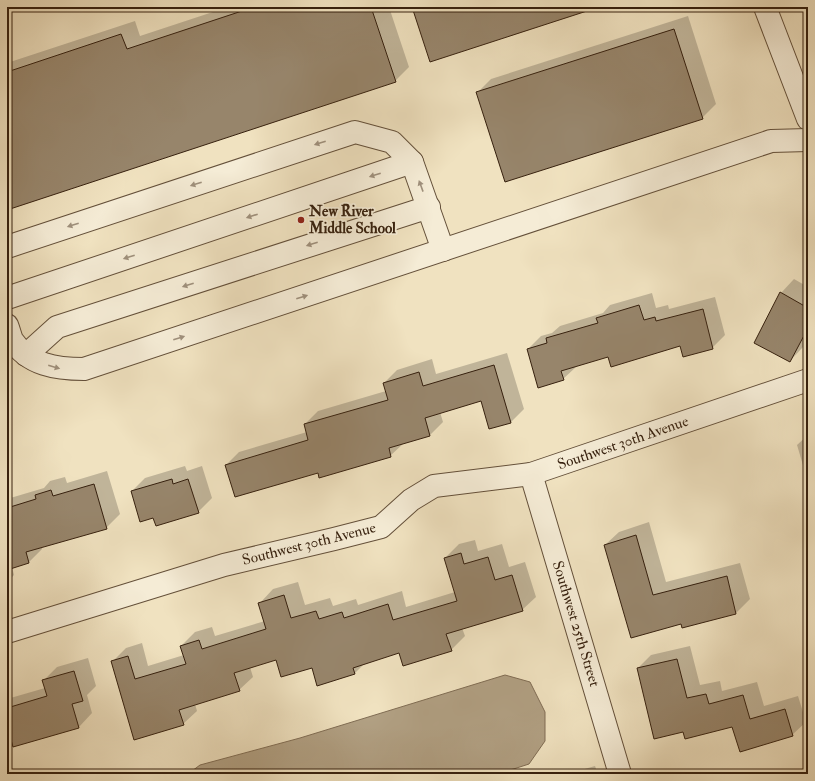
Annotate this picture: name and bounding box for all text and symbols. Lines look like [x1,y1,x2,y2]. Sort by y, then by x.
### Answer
one-way arrow [313,141,325,147]
one-way arrow [369,172,381,178]
one-way arrow [418,180,424,192]
one-way arrow [190,181,202,187]
place label: New River Middle School [308,202,396,238]
one-way arrow [246,213,258,219]
marker: New River Middle School [296,215,306,225]
one-way arrow [66,222,78,228]
one-way arrow [305,242,317,248]
one-way arrow [122,255,134,261]
one-way arrow [182,282,194,288]
one-way arrow [296,294,308,300]
one-way arrow [173,335,185,341]
one-way arrow [48,364,60,370]
street label: Southwest 30th Avenue [555,412,691,474]
street label: Southwest 30th Avenue [240,518,378,570]
street label: Southwest 25th Street [548,559,604,689]

